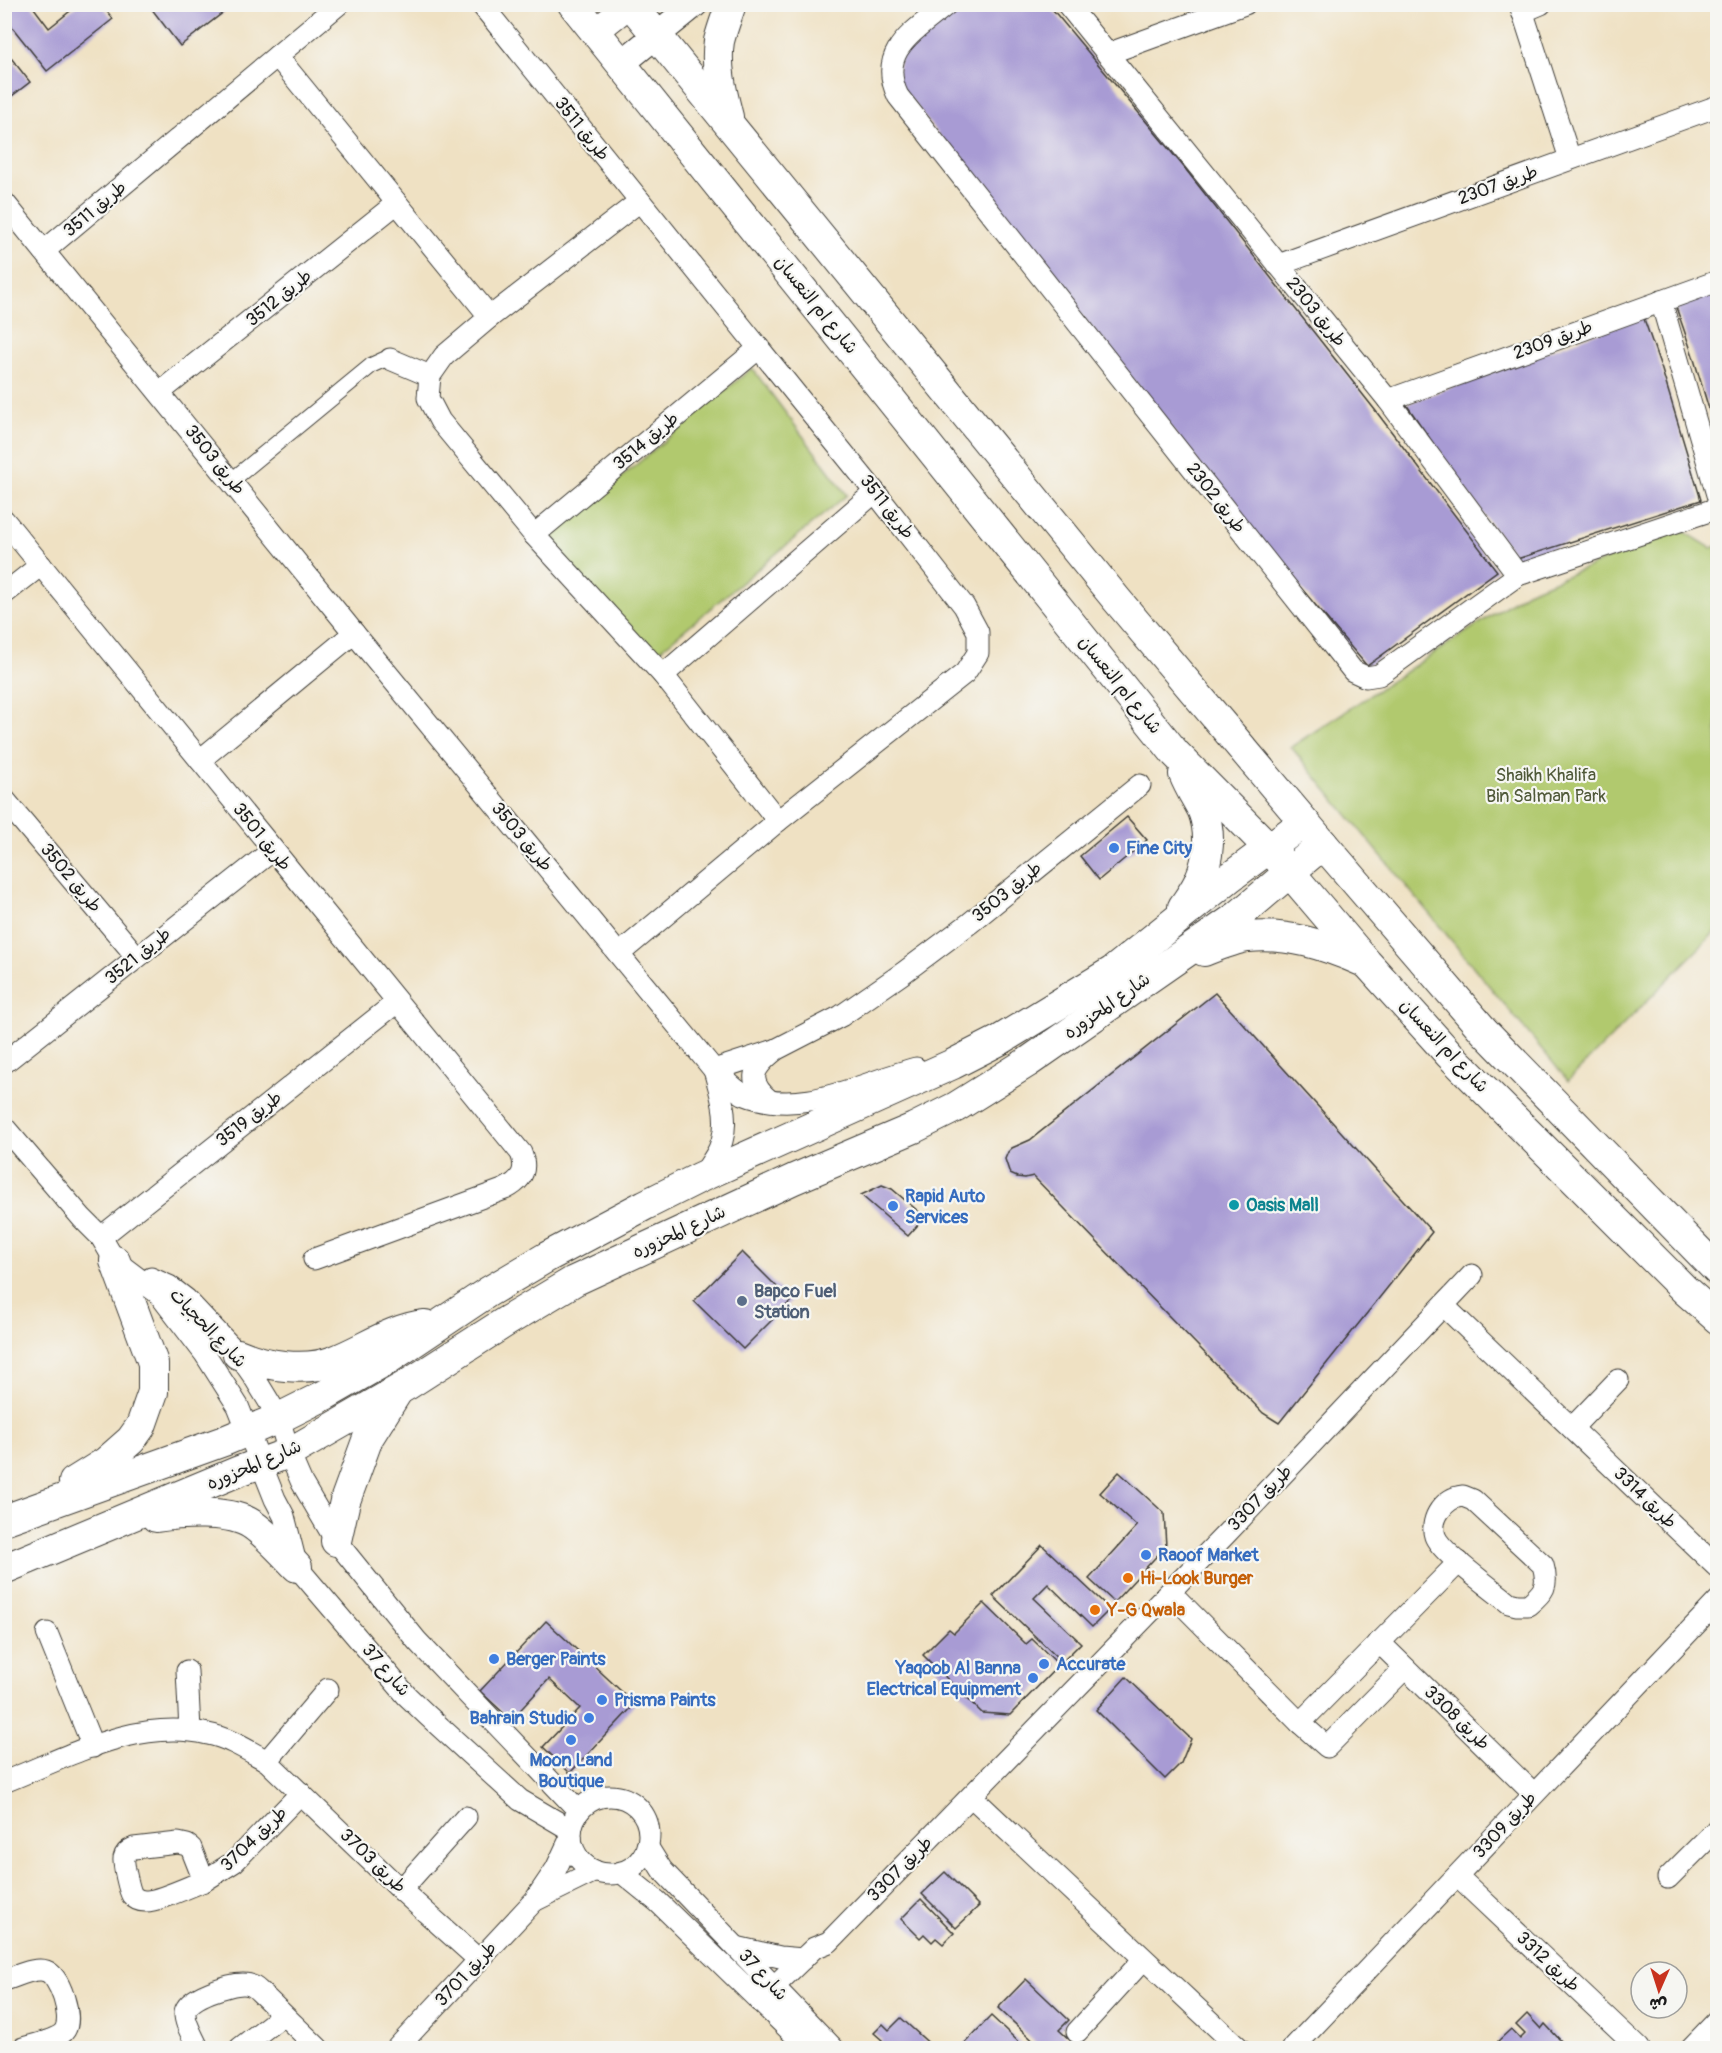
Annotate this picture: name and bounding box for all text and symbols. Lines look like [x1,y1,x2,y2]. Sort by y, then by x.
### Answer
street label: طريق 3511 [549,92,615,166]
street label: طريق 2307 [1455,160,1541,210]
street label: طريق 3511 [59,176,131,242]
street label: شارع ام النعسان [768,251,863,360]
street label: طريق 3512 [241,264,317,332]
street label: طريق 2303 [1281,272,1351,352]
street label: طريق 2309 [1510,315,1596,365]
street label: طريق 3514 [608,407,684,475]
street label: طريق 3503 [180,420,250,500]
street label: طريق 2302 [1181,458,1251,538]
street label: طريق 3511 [855,470,919,544]
street label: شارع ام النعسان [1072,631,1167,740]
park label: Shaikh Khalifa Bin Salman Park [1486,764,1606,808]
street label: طريق 3503 [486,797,558,877]
street label: طريق 3501 [228,798,296,876]
place label: Fine City [1126,837,1192,860]
street label: طريق 3502 [35,838,107,918]
marker: Fine City [1107,841,1121,855]
street label: طريق 3503 [967,857,1047,927]
street label: طريق 3521 [100,922,176,990]
street label: شارع المحزوره [1059,968,1155,1044]
street label: شارع ام النعسان [1393,994,1493,1099]
street label: طريق 3519 [211,1086,287,1152]
place label: Rapid Auto Services [905,1185,985,1229]
place label: Oasis Mall [1246,1194,1319,1217]
marker: Oasis Mall [1227,1198,1241,1212]
marker: Rapid Auto Services [886,1199,900,1213]
street label: شارع المحزوره [628,1200,730,1264]
place label: Bapco Fuel Station [754,1280,837,1324]
street label: شارع الحجيات [164,1283,252,1373]
marker: Bapco Fuel Station [735,1294,749,1308]
street label: شارع المحزوره [203,1435,305,1495]
street label: طريق 3307 [1223,1460,1297,1536]
street label: طريق 3314 [1608,1462,1682,1534]
place label: Raoof Market [1158,1544,1259,1567]
marker: Raoof Market [1139,1548,1153,1562]
place label: Hi-Look Burger [1140,1567,1254,1590]
marker: Hi-Look Burger [1121,1571,1135,1585]
place label: Y-G Qwala [1106,1599,1186,1622]
marker: Y-G Qwala [1088,1603,1102,1617]
street label: شارع 37 [357,1639,415,1701]
place label: Berger Paints [506,1648,607,1671]
marker: Berger Paints [487,1652,501,1666]
place label: Accurate [1056,1653,1127,1676]
place label: Yaqoob Al Banna Electrical Equipment [866,1657,1022,1701]
marker: Accurate [1037,1657,1051,1671]
marker: Yaqoob Al Banna Electrical Equipment [1026,1671,1040,1685]
street label: طريق 3308 [1419,1681,1495,1755]
place label: Prisma Paints [614,1689,716,1712]
marker: Prisma Paints [595,1693,609,1707]
place label: Bahrain Studio [470,1707,577,1730]
marker: Bahrain Studio [582,1711,596,1725]
marker: Moon Land Boutique [564,1733,578,1747]
place label: Moon Land Boutique [529,1749,613,1793]
street label: طريق 3309 [1468,1787,1542,1863]
street label: طريق 3704 [216,1802,292,1876]
street label: طريق 3703 [335,1824,411,1898]
street label: طريق 3307 [862,1831,938,1907]
street label: طريق 3312 [1511,1927,1585,1997]
street label: طريق 3701 [430,1937,502,2011]
street label: شارع 37 [733,1944,793,2006]
north arrow [1629,1960,1689,2020]
text: ش [1649,1994,1668,2014]

